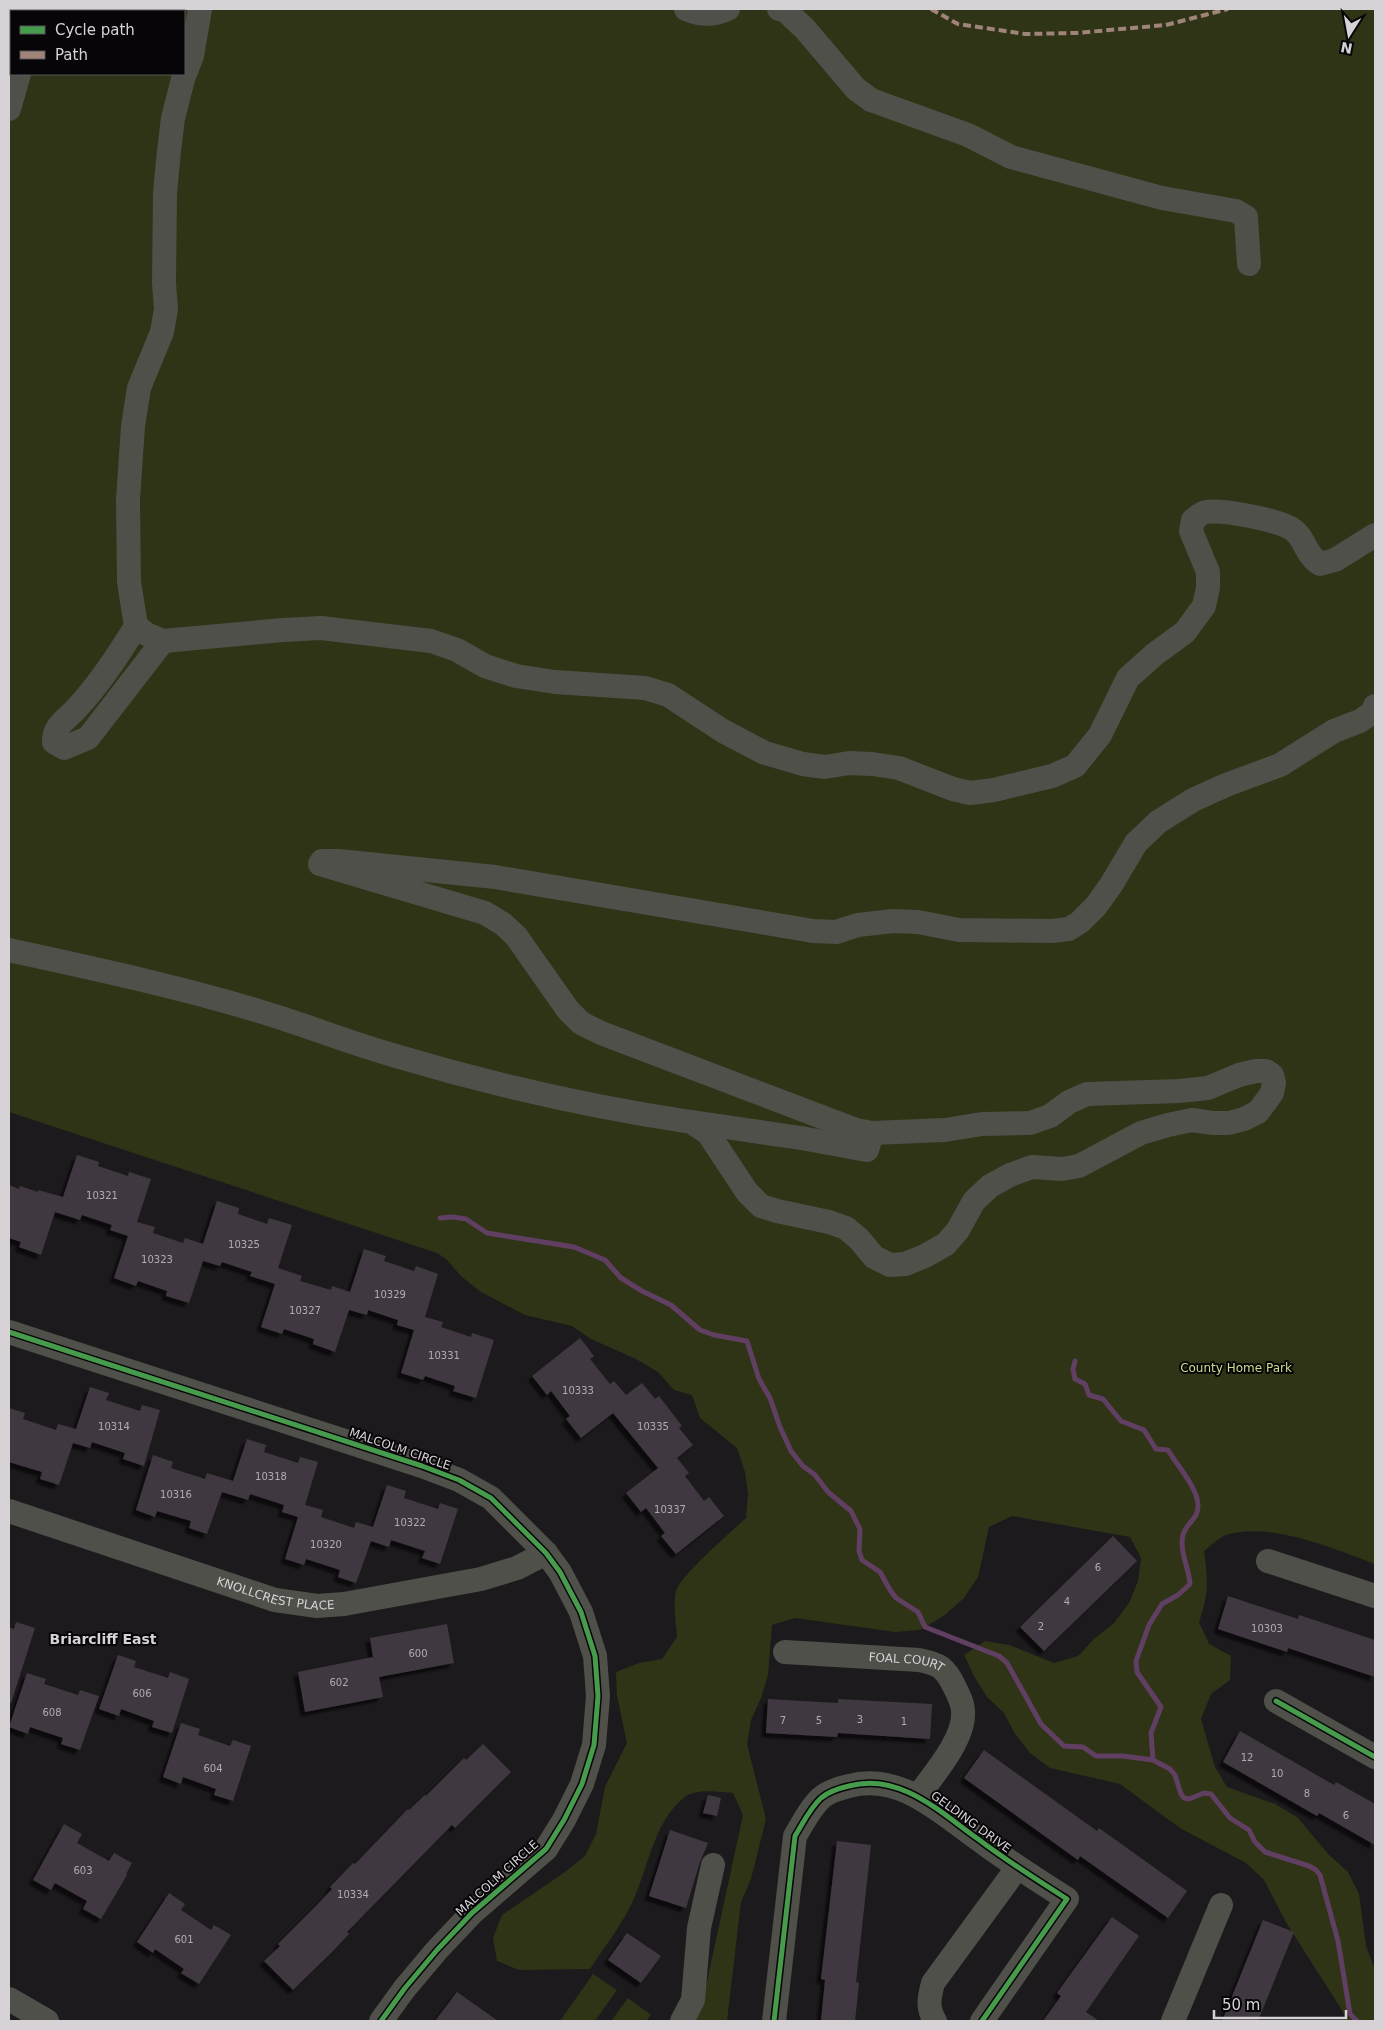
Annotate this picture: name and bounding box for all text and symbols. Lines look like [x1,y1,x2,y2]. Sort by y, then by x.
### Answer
legend [10,10,185,75]
north arrow [1324,10,1374,60]
text: Cycle path [55,21,135,39]
text: N [1339,39,1354,57]
text: Path [55,46,88,64]
house number: 10321 [86,1190,118,1201]
house number: 10325 [228,1239,260,1250]
house number: 10323 [141,1254,173,1265]
house number: 10329 [374,1289,406,1300]
house number: 10327 [289,1305,321,1316]
house number: 10331 [428,1350,460,1361]
park label: County Home Park [1180,1361,1292,1375]
house number: 10333 [562,1385,594,1396]
house number: 10314 [98,1421,130,1432]
house number: 10335 [637,1421,669,1432]
street label: MALCOLM CIRCLE [347,1425,453,1473]
house number: 10318 [255,1471,287,1482]
house number: 10316 [160,1489,192,1500]
house number: 10337 [654,1504,686,1515]
house number: 10322 [394,1517,426,1528]
house number: 10320 [310,1539,342,1550]
house number: 6 [1095,1562,1101,1573]
street label: KNOLLCREST PLACE [215,1574,335,1613]
house number: 4 [1064,1596,1070,1607]
house number: 2 [1038,1621,1044,1632]
house number: 10303 [1251,1623,1283,1634]
district label: Briarcliff East [50,1631,157,1647]
house number: 600 [408,1648,428,1659]
street label: FOAL COURT [868,1650,947,1675]
house number: 602 [329,1677,349,1688]
house number: 606 [132,1688,152,1699]
house number: 608 [42,1707,62,1718]
house number: 3 [857,1714,863,1725]
house number: 7 [780,1715,786,1726]
house number: 5 [816,1715,822,1726]
house number: 1 [901,1716,907,1727]
house number: 12 [1241,1752,1253,1763]
house number: 604 [203,1763,223,1774]
house number: 10 [1271,1768,1283,1779]
street label: GELDING DRIVE [928,1788,1014,1856]
house number: 8 [1304,1788,1310,1799]
house number: 6 [1343,1810,1349,1821]
street label: MALCOLM CIRCLE [453,1837,541,1919]
house number: 603 [73,1865,93,1876]
house number: 10334 [337,1889,369,1900]
house number: 601 [174,1934,194,1945]
scale bar [1214,1988,1346,2020]
text: 50 m [1222,1996,1260,2014]

